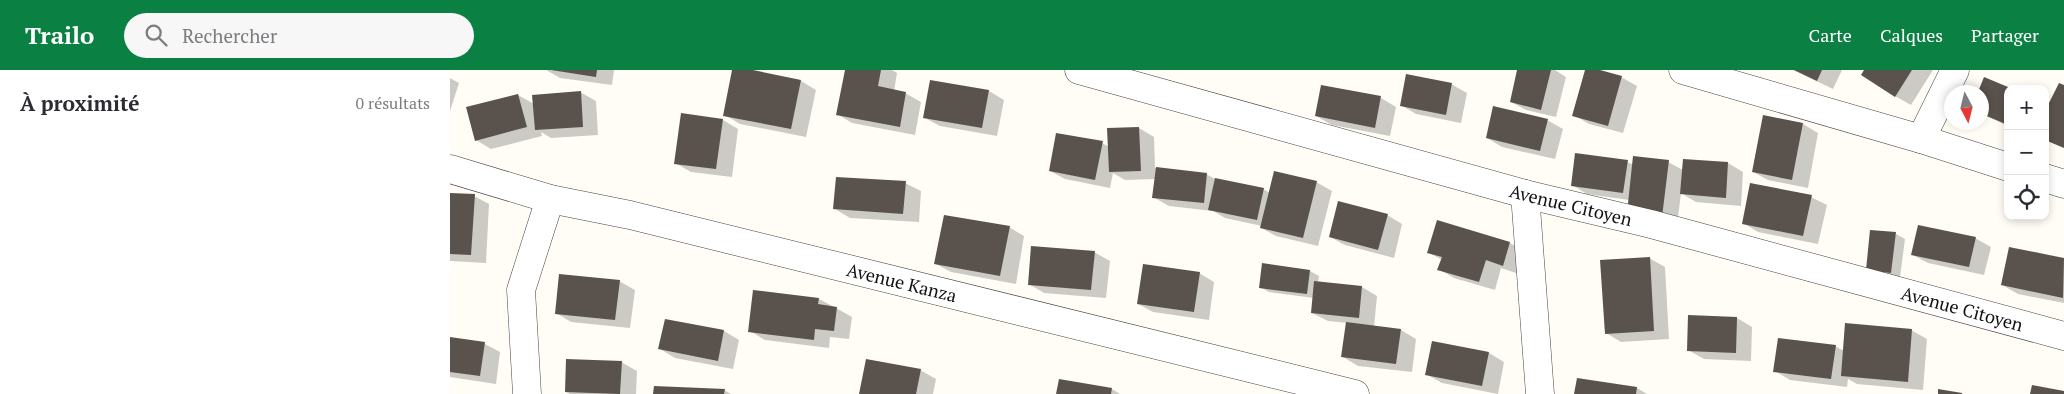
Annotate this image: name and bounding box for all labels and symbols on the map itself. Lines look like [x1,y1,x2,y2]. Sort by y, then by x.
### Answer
north arrow [1944,85,1989,130]
street label: Avenue Citoyen [1507,178,1635,231]
street label: Avenue Kanza [844,257,959,307]
street label: Avenue Citoyen [1899,280,2026,336]

